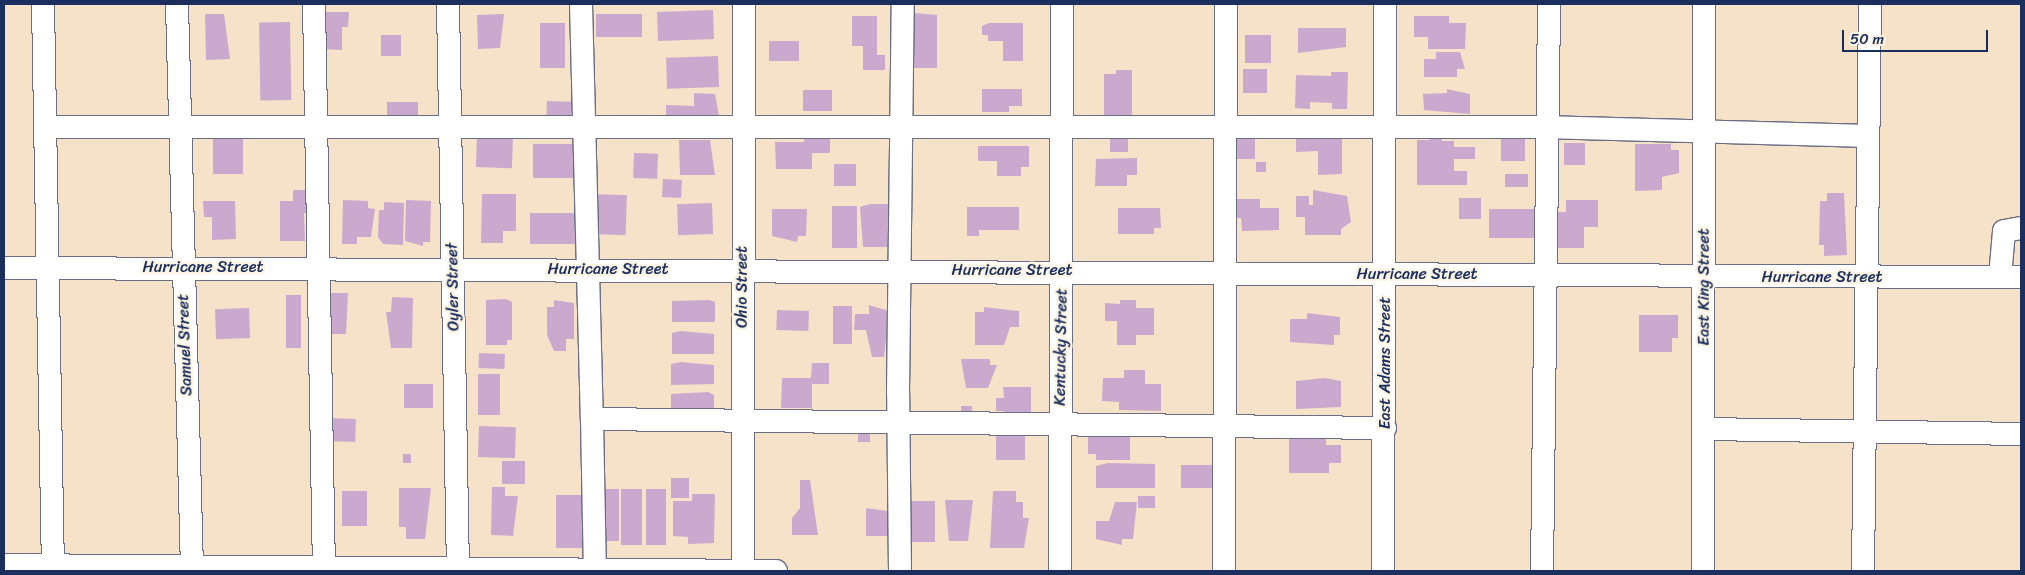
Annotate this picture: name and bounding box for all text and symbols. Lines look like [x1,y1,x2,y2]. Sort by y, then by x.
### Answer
scale bar [1845,20,1991,52]
text: 50 m [1850,26,1884,52]
street label: East King Street [1694,229,1714,345]
street label: Oyler Street [443,243,463,331]
street label: Ohio Street [732,246,752,328]
street label: Hurricane Street [143,257,263,277]
street label: Hurricane Street [548,259,668,279]
street label: Hurricane Street [952,260,1072,280]
street label: Hurricane Street [1357,264,1477,284]
street label: Hurricane Street [1762,267,1882,287]
street label: Kentucky Street [1050,288,1072,406]
street label: Samuel Street [174,294,196,396]
street label: East Adams Street [1375,297,1395,429]

